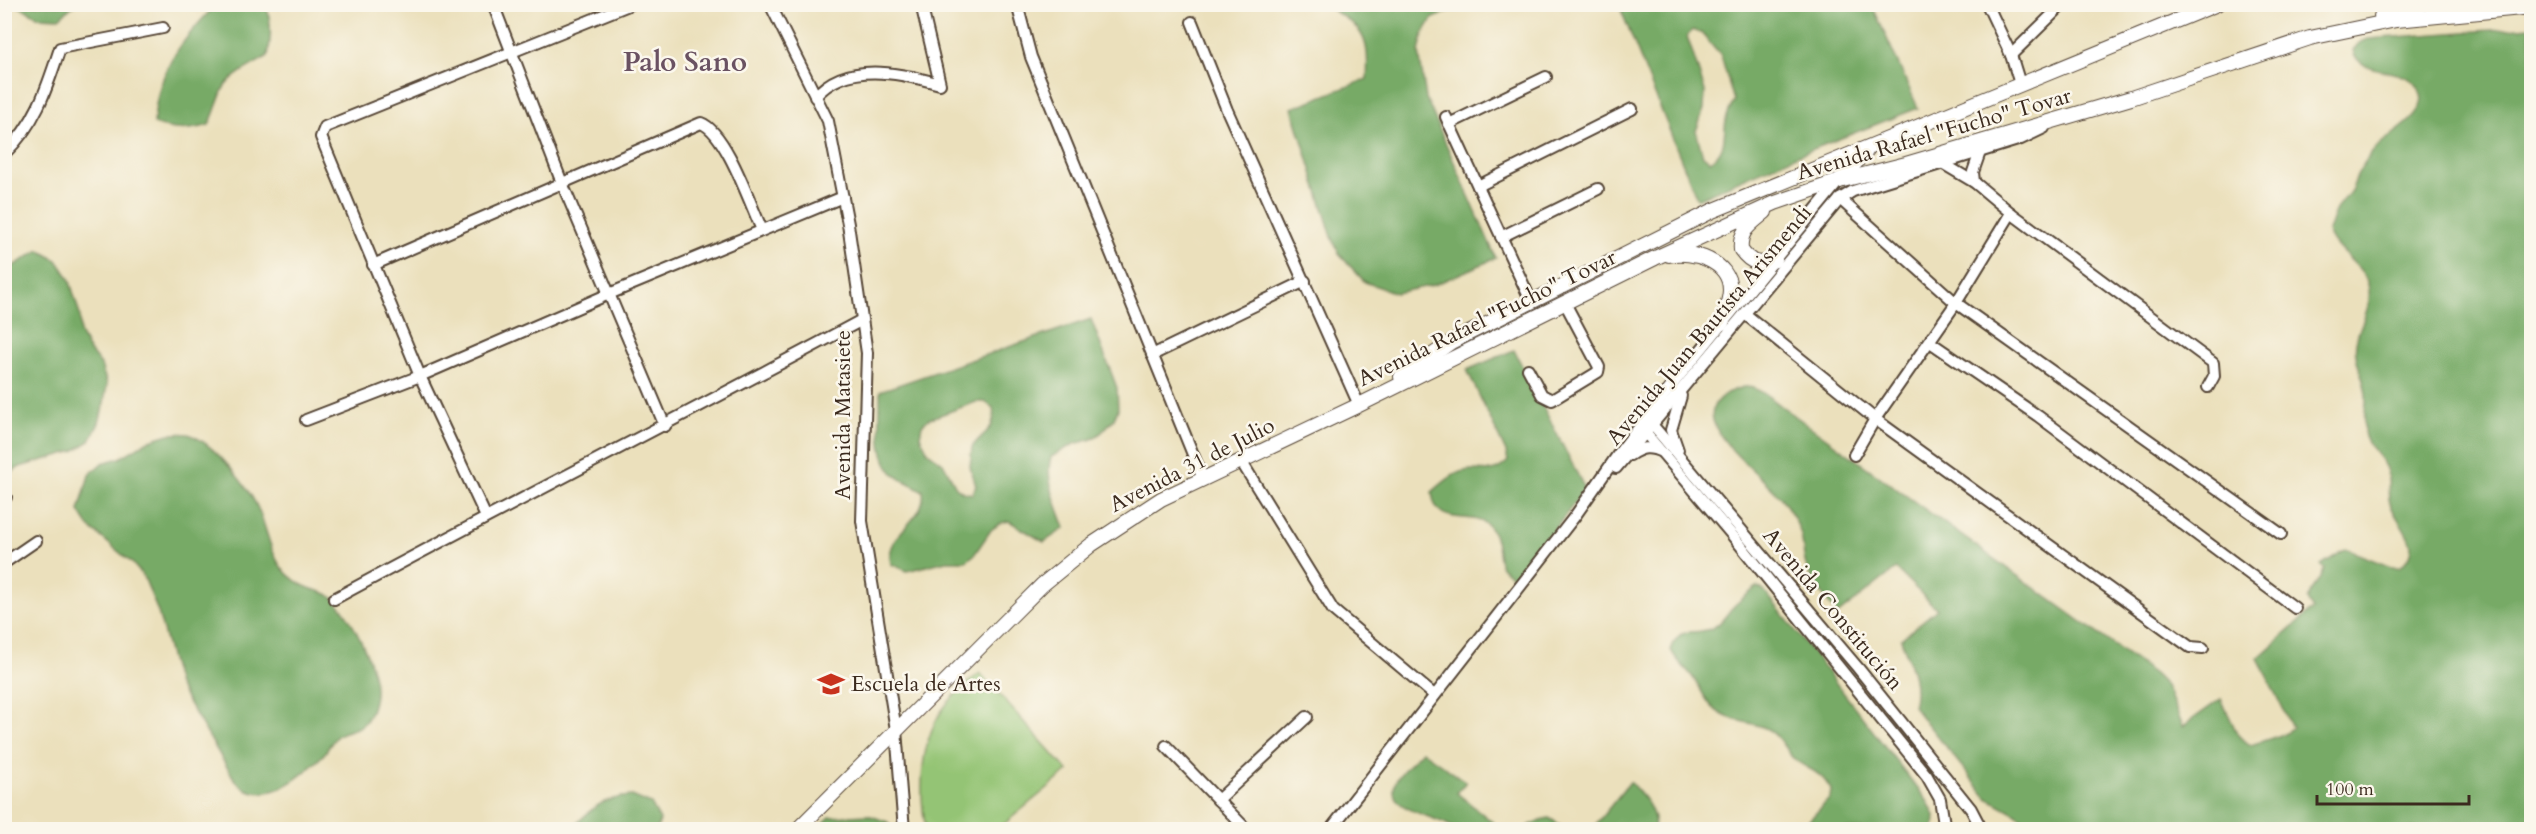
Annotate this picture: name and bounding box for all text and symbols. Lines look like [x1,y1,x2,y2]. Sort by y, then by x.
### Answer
district label: Palo Sano [623,43,747,81]
street label: Avenida Rafael "Fucho" Tovar [1793,80,2076,188]
street label: Avenida Juan Bautista Arismendi [1599,198,1819,452]
street label: Avenida Rafael "Fucho" Tovar [1353,242,1622,394]
street label: Avenida Matasiete [828,330,858,500]
street label: Avenida 31 de Julio [1104,410,1280,520]
street label: Avenida Constitución [1756,521,1910,697]
school or university icon: Escuela de Artes [816,669,846,699]
place label: Escuela de Artes [851,669,1001,699]
scale bar [2317,768,2468,806]
text: 100 m [2326,777,2374,802]

